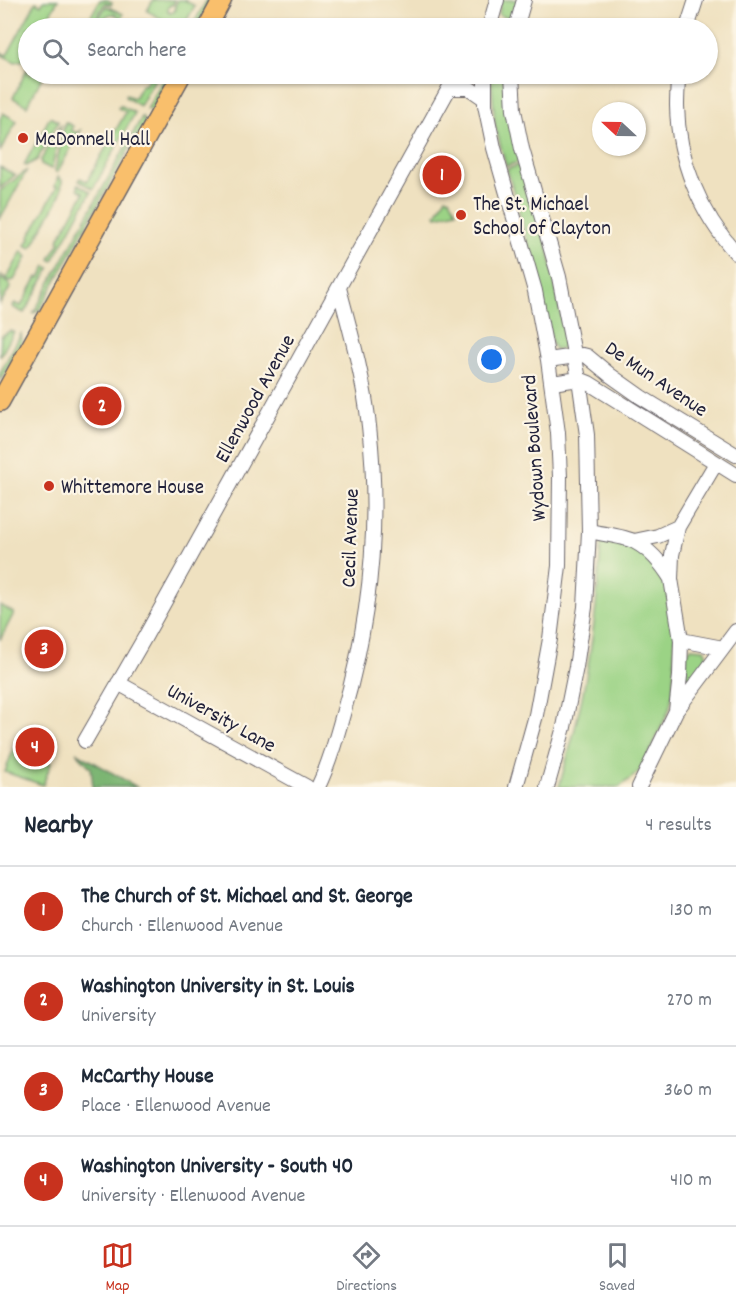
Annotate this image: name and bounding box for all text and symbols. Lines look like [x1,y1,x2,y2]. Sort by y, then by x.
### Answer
search box [18,18,718,84]
icon: search [39,35,72,68]
text: Search here [87,36,186,67]
north arrow [592,102,646,156]
place label: McDonnell Hall [35,126,150,156]
marker: McDonnell Hall [16,131,30,145]
pin: 1 [422,152,462,198]
place label: The St. Michael School of Clayton [473,191,611,245]
marker: The St. Michael School of Clayton [454,208,468,222]
street label: Ellenwood Avenue [209,330,304,469]
street label: De Mun Avenue [598,335,713,426]
your location [477,345,506,374]
street label: Wydown Boulevard [516,374,556,522]
pin: 2 [82,384,122,428]
place label: Whittemore House [61,474,204,504]
marker: Whittemore House [42,479,56,493]
street label: Cecil Avenue [335,488,369,588]
pin: 3 [24,626,63,672]
street label: University Lane [161,677,281,762]
pin: 4 [15,724,54,770]
text: Nearby [24,808,92,845]
text: 4 results [645,812,712,840]
text: The Church of St. Michael and St. George [81,882,413,913]
text: 1 [41,897,46,925]
text: 130 m [670,897,712,925]
text: Church · Ellenwood Avenue [81,913,283,941]
text: Washington University in St. Louis [81,972,355,1003]
text: 2 [39,987,48,1015]
text: 270 m [666,987,712,1015]
text: University [81,1003,156,1031]
text: McCarthy House [81,1062,214,1093]
text: 3 [39,1077,48,1105]
text: 360 m [664,1077,712,1105]
text: Place · Ellenwood Avenue [81,1093,271,1121]
text: Washington University - South 40 [81,1152,353,1183]
text: 4 [39,1167,48,1195]
text: 410 m [670,1167,712,1195]
text: University · Ellenwood Avenue [81,1183,305,1211]
tab: Map [101,1239,134,1298]
tab: Directions [336,1239,397,1298]
tab: Saved [599,1239,635,1298]

